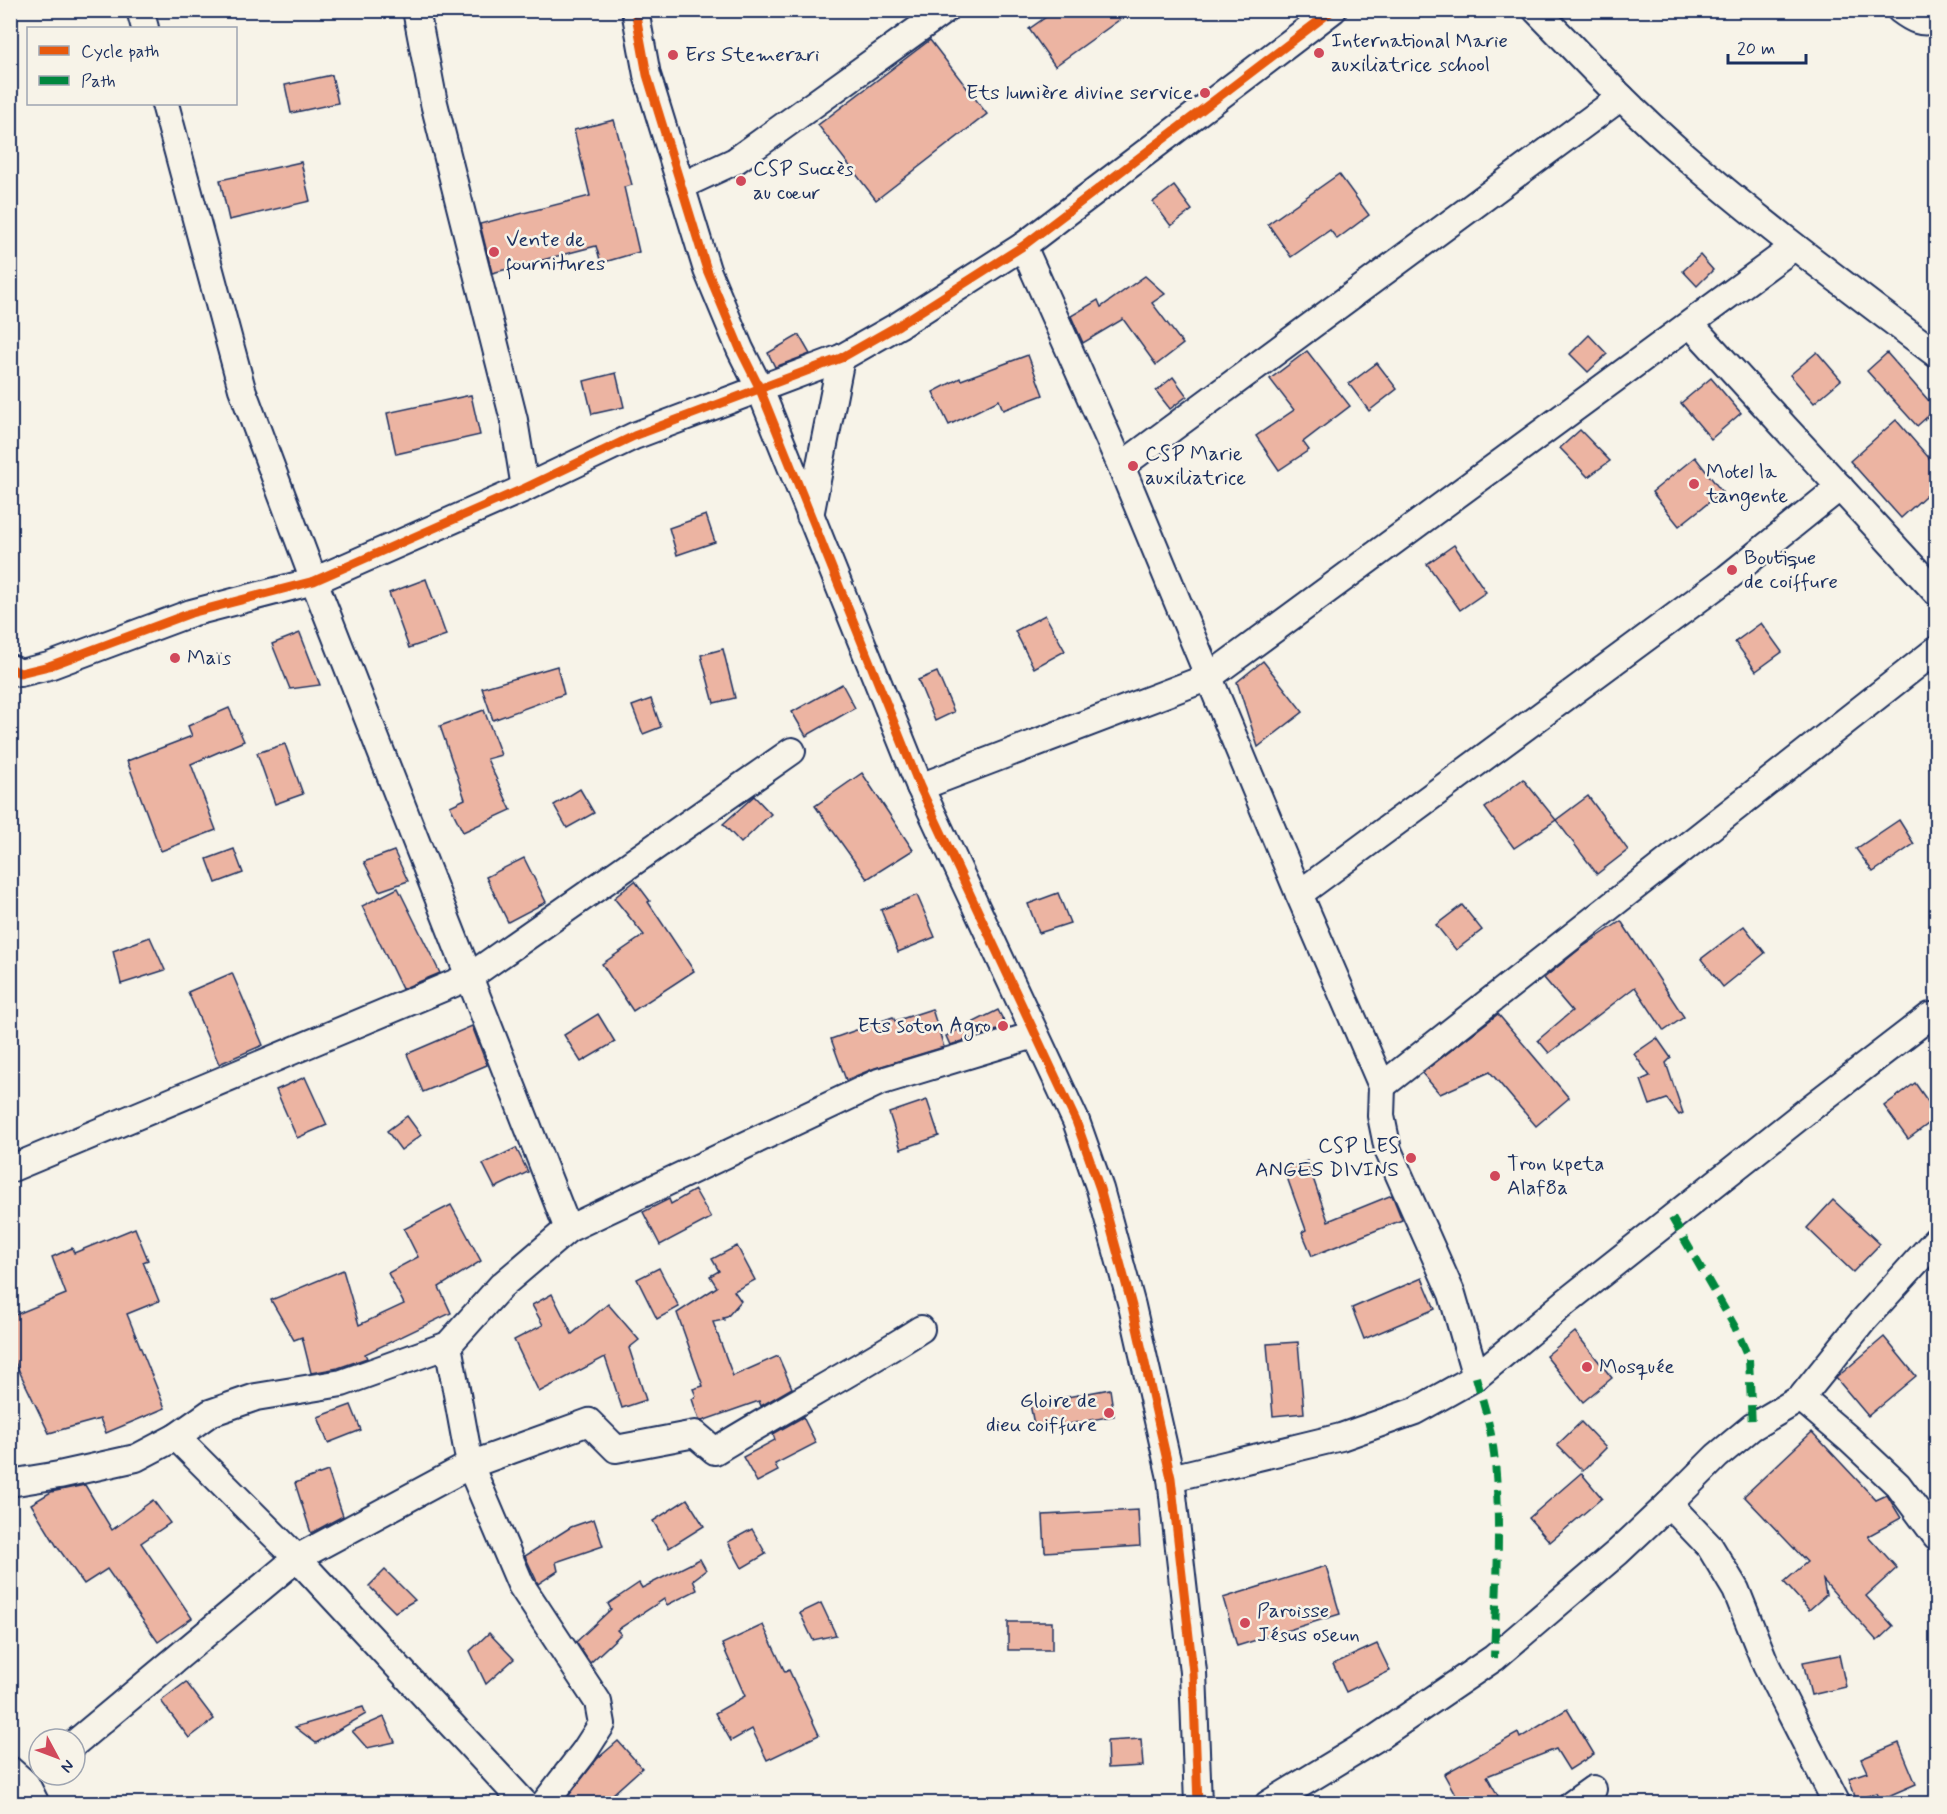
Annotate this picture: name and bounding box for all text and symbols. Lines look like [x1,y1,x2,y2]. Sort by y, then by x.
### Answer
legend [27,27,237,105]
place label: International Marie auxiliatrice school [1331,27,1508,79]
scale bar [1728,27,1806,65]
text: 20 m [1737,37,1775,61]
text: Cycle path [81,40,159,64]
place label: Ers Stemerari [685,41,820,69]
marker: International Marie auxiliatrice school [1312,46,1326,60]
marker: Ers Stemerari [666,48,680,62]
text: Path [81,70,116,94]
place label: Ets lumière divine service [966,79,1193,107]
marker: Ets lumière divine service [1198,86,1212,100]
place label: CSP Succès au cœur [753,155,854,207]
marker: CSP Succès au cœur [734,174,748,188]
place label: Vente de fournitures [506,226,605,280]
marker: Vente de fournitures [487,245,501,259]
place label: CSP Marie auxiliatrice [1145,440,1246,492]
place label: Motel la tangente [1705,458,1788,511]
marker: CSP Marie auxiliatrice [1126,459,1140,473]
marker: Motel la tangente [1687,477,1701,491]
place label: Boutique de coiffure [1744,544,1838,596]
marker: Boutique de coiffure [1725,563,1739,577]
place label: Maïs [187,644,231,672]
marker: Maïs [168,651,182,665]
place label: Ets soton Agro [857,1012,991,1041]
marker: Ets soton Agro [996,1019,1010,1033]
place label: CSP LES ANGES DIVINS [1255,1132,1399,1184]
place label: Tron kpeta Alaf8a [1507,1150,1604,1202]
marker: CSP LES ANGES DIVINS [1404,1151,1418,1165]
marker: Tron kpeta Alaf8a [1488,1169,1502,1183]
place label: Mosquée [1599,1353,1675,1381]
marker: Mosquée [1580,1360,1594,1374]
place label: Gloire de dieu coiffure [986,1387,1097,1439]
marker: Gloire de dieu coiffure [1102,1406,1116,1420]
place label: Paroisse Jésus oseun [1257,1597,1360,1649]
marker: Paroisse Jésus oseun [1238,1616,1252,1630]
north arrow [27,1727,87,1787]
text: N [56,1755,79,1777]

